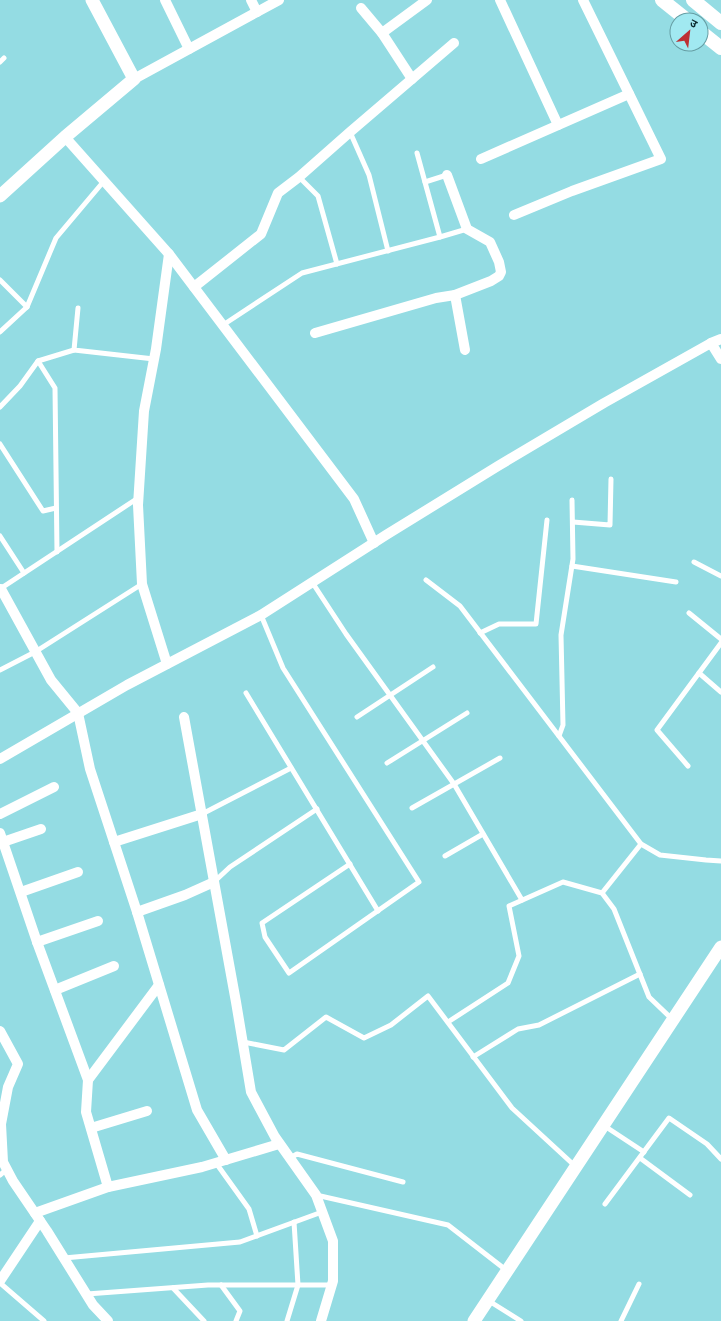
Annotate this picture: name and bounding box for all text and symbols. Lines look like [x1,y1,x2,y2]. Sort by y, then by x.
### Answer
north arrow [669,12,709,52]
text: उ [687,15,700,32]

